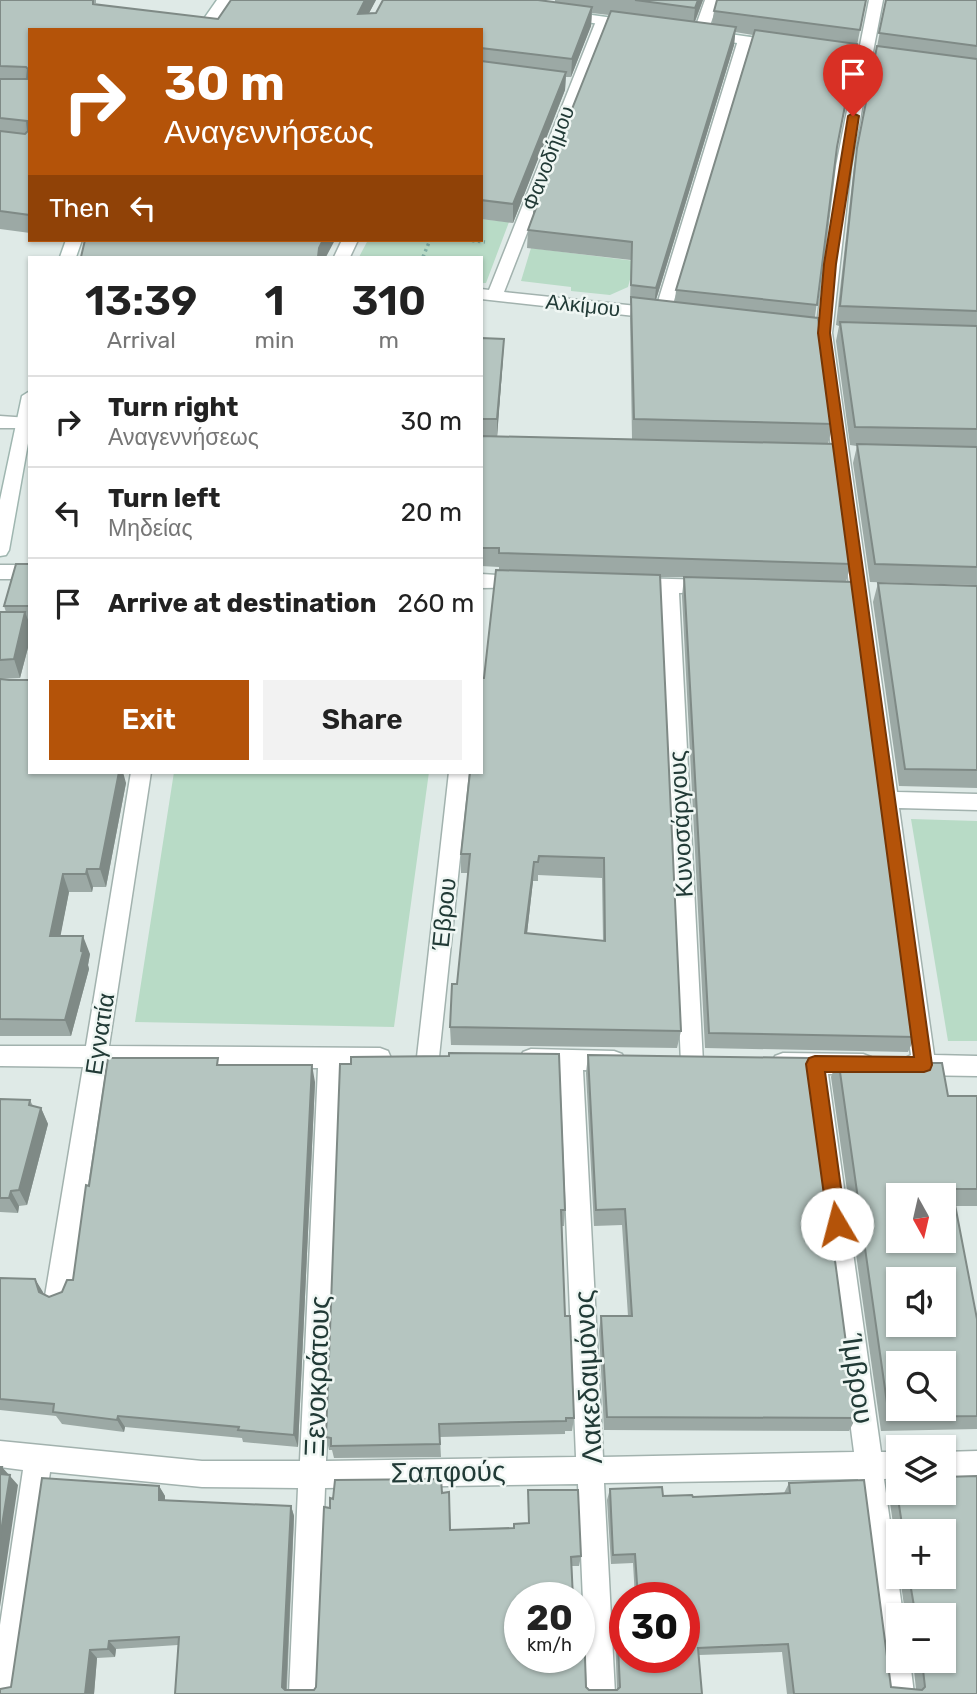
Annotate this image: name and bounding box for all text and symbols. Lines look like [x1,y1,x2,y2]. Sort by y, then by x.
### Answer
pin [823,44,883,116]
text: 30 m [164,54,285,112]
icon: arrive [834,55,872,93]
icon: right [49,56,140,147]
street label: Φανοδήμου [517,102,579,214]
text: Αναγεννήσεως [164,113,374,151]
icon: left [124,189,162,227]
text: Then [49,193,110,224]
text: 13:39 [85,276,198,326]
text: 1 [264,276,285,326]
text: 310 [351,276,426,326]
street label: Αλκίμου [544,289,622,321]
text: Arrival [107,326,176,354]
text: min [254,326,294,354]
text: m [378,326,399,354]
text: Turn right [108,392,238,423]
icon: right [49,403,87,441]
text: 30 m [400,406,462,437]
text: Αναγεννήσεως [108,423,259,451]
text: Turn left [108,483,220,514]
icon: left [49,494,87,532]
text: 20 m [401,497,462,528]
text: Μηδείας [108,514,193,542]
icon: arrive [49,585,87,623]
text: Arrive at destination [108,588,376,619]
text: 260 m [397,588,474,619]
button: Exit [49,680,249,760]
button: Share [263,680,462,760]
street label: Κυνοσάργους [663,750,699,898]
street label: Έβρου [426,876,462,953]
street label: Εγνατία [80,991,120,1077]
north arrow [886,1183,956,1253]
map controls [886,1183,956,1673]
position arrow [800,1187,874,1261]
button: sound [886,1267,956,1337]
street label: Λακεδαιμόνος [567,1289,609,1465]
street label: Ξενοκράτους [298,1295,336,1457]
street label: Ίμβρου [835,1331,881,1426]
button: search [886,1351,956,1421]
button: layers [886,1435,956,1505]
street label: Σαπφούς [390,1454,506,1490]
button: + [886,1519,956,1589]
speed limit sign: 30 [609,1582,700,1673]
text: 20 [526,1597,573,1639]
button: − [886,1603,956,1673]
text: km/h [527,1634,572,1656]

